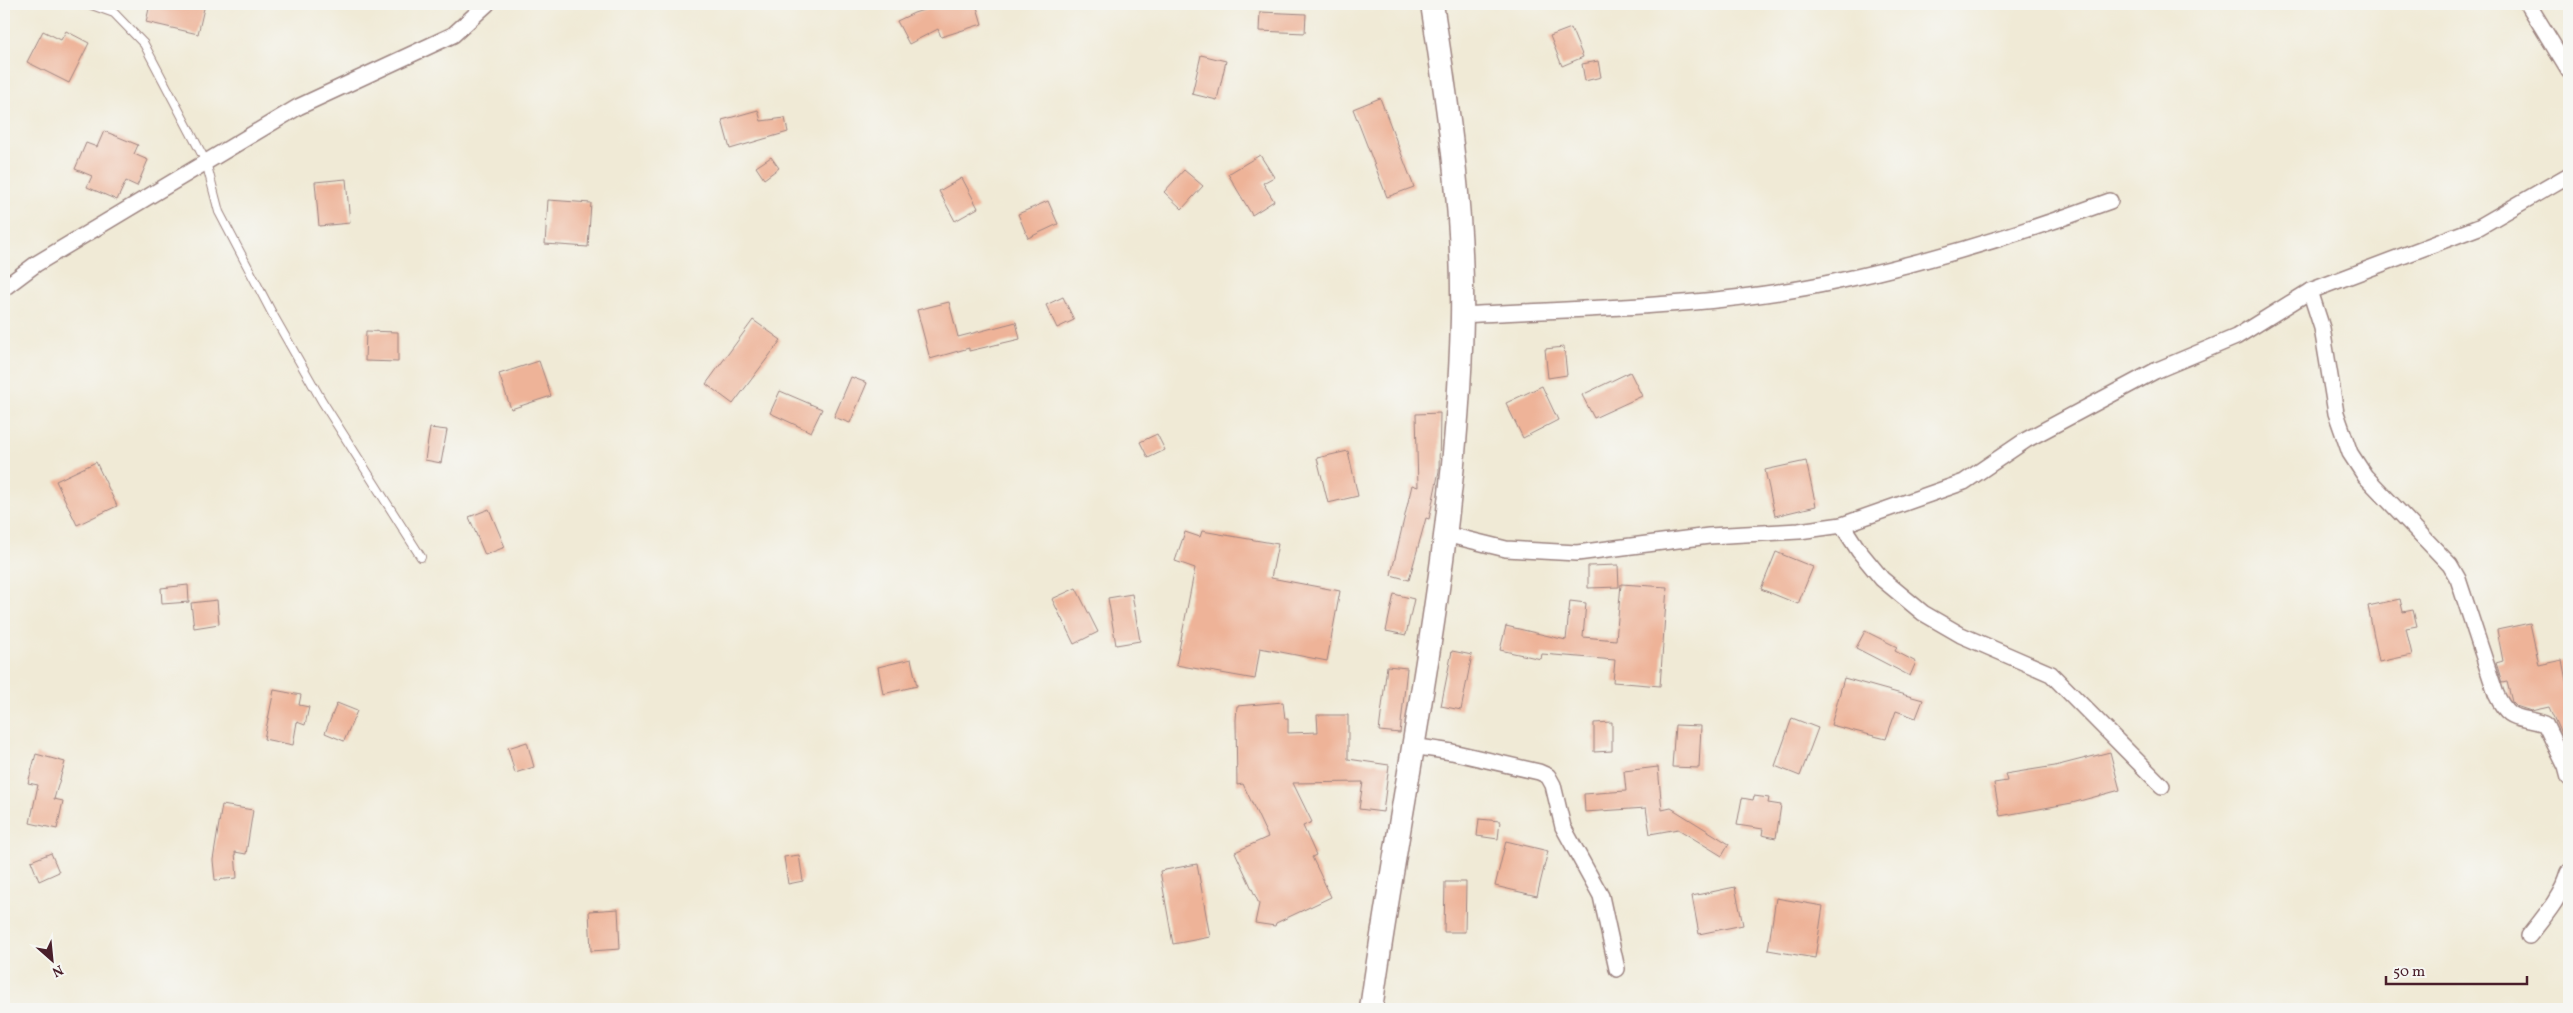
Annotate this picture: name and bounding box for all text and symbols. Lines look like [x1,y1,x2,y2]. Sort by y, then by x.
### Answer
north arrow [28,936,78,986]
scale bar [2386,953,2527,985]
text: N [48,959,66,981]
text: 50 m [2393,962,2425,983]

